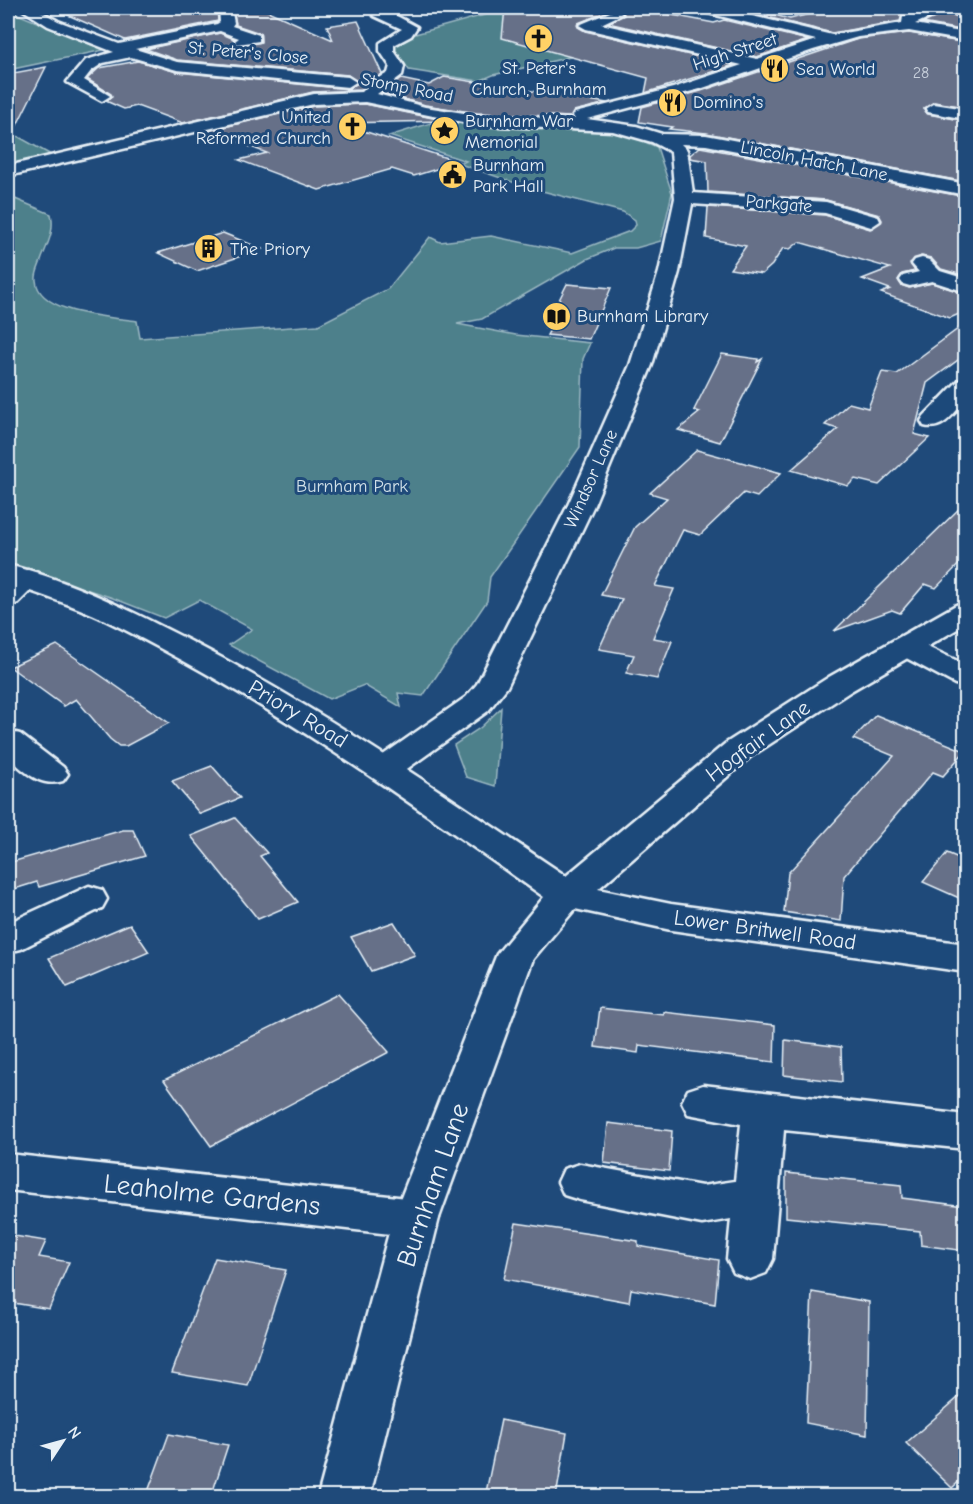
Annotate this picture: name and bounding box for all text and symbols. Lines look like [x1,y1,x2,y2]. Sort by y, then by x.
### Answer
church icon: St. Peter's Church, Burnham [523,23,555,55]
street label: High Street [690,28,781,75]
street label: St. Peter's Close [187,37,309,69]
restaurant icon: Sea World [759,53,791,85]
place label: St. Peter's Church, Burnham [471,58,607,100]
place label: Sea World [796,59,875,80]
house number: 28 [913,64,929,82]
street label: Stomp Road [359,69,455,107]
restaurant icon: Domino's [656,86,688,118]
place label: Domino's [693,92,763,113]
place label: United Reformed Church [196,107,331,149]
church icon: United Reformed Church [336,111,368,143]
place label: Burnham War Memorial [465,111,574,153]
place icon: Burnham War Memorial [428,115,460,147]
street label: Lincoln Hatch Lane [739,136,889,186]
place label: Burnham Park Hall [473,155,544,197]
public building icon: Burnham Park Hall [436,159,468,191]
street label: Parkgate [745,191,813,217]
building icon: The Priory [193,233,225,265]
place label: The Priory [230,239,311,260]
library icon: Burnham Library [540,300,572,332]
place label: Burnham Library [577,306,709,327]
street label: Windsor Lane [560,426,622,532]
park label: Burnham Park [296,476,408,497]
street label: Priory Road [244,674,352,754]
street label: Hogfair Lane [701,694,815,788]
street label: Lower Britwell Road [672,904,858,956]
street label: Burnham Lane [390,1099,476,1271]
street label: Leaholme Gardens [102,1168,322,1222]
north arrow [33,1411,93,1471]
text: N [64,1423,85,1442]

